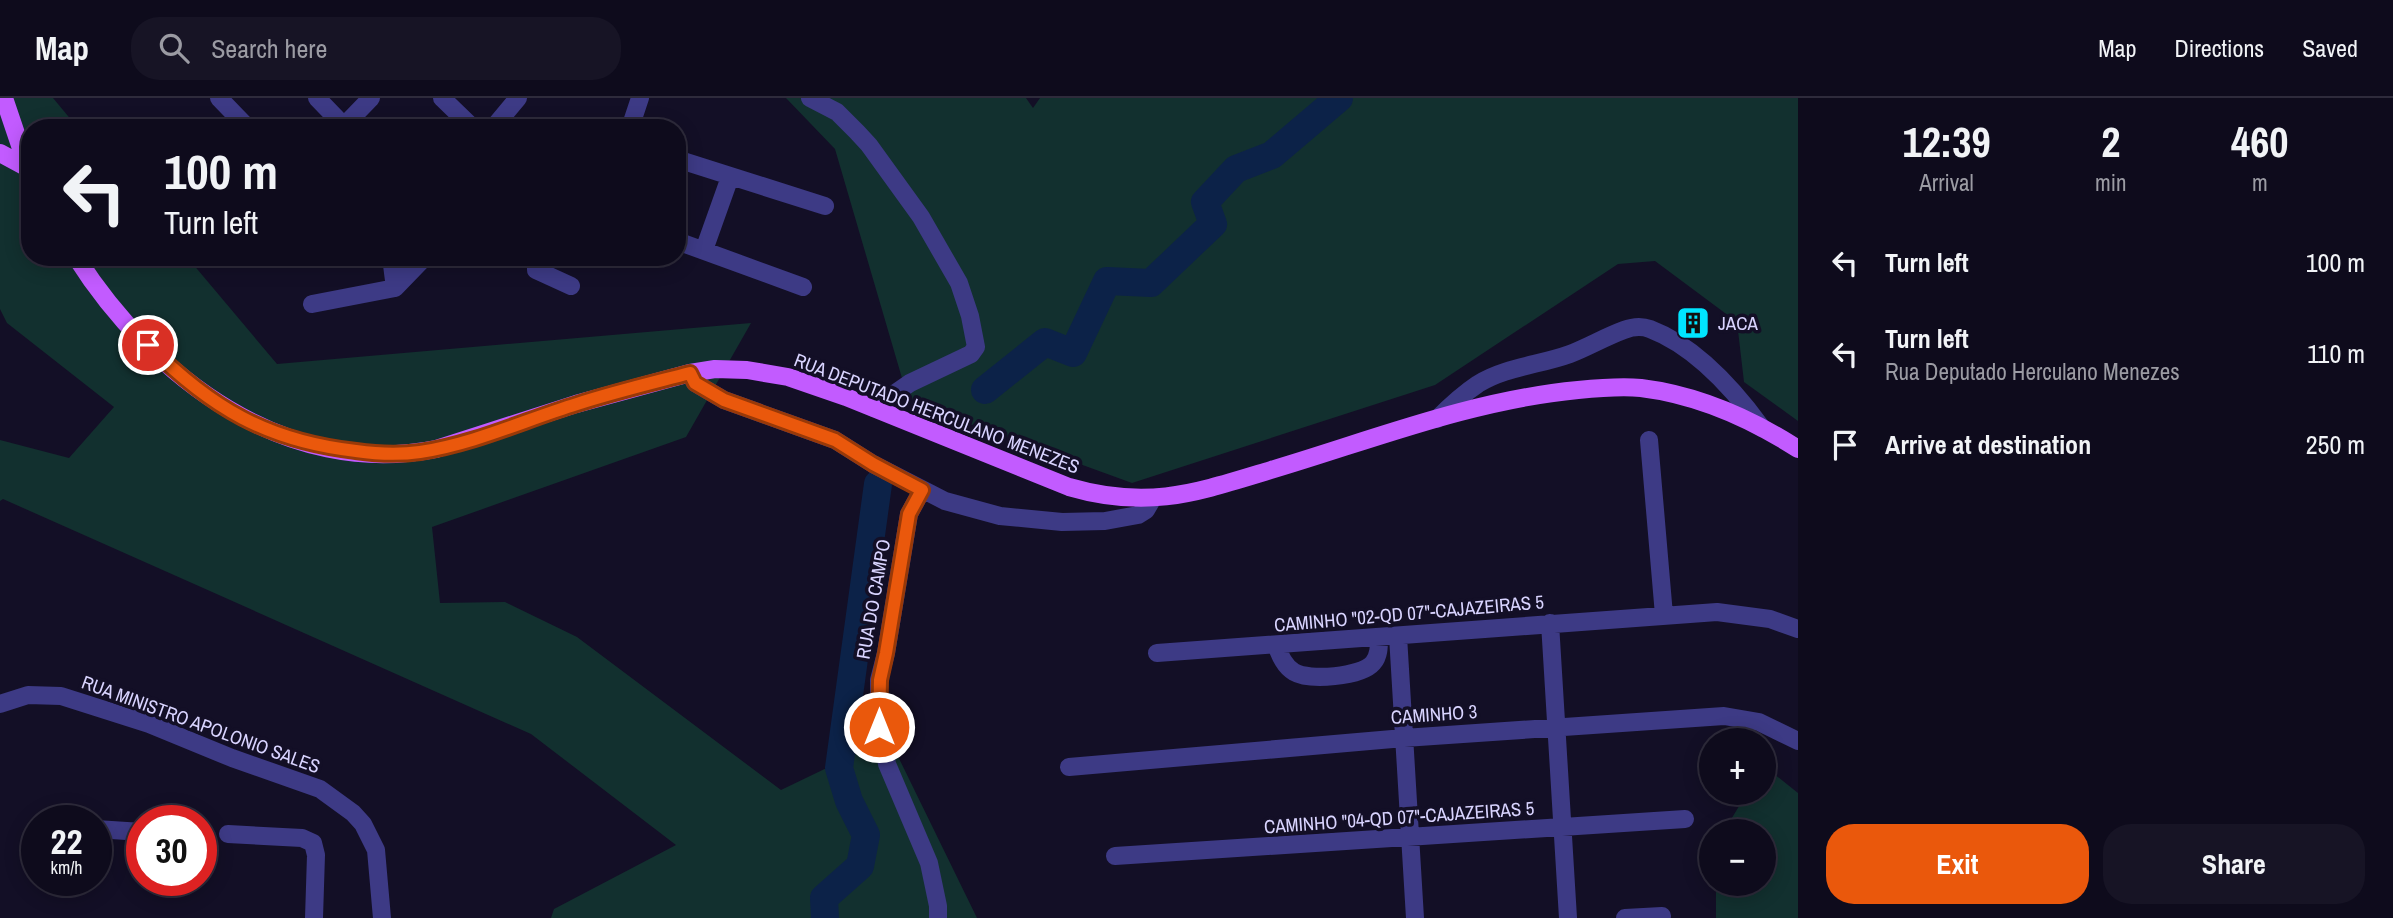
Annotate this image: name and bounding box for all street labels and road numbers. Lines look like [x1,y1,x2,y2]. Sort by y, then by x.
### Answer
street label: RUA DEPUTADO HERCULANO MENEZES [791,346,1083,480]
street label: RUA DO CAMPO [850,537,896,661]
street label: CAMINHO "02-QD 07"-CAJAZEIRAS 5 [1273,588,1545,638]
street label: RUA MINISTRO APOLONIO SALES [78,669,324,779]
street label: CAMINHO 3 [1390,698,1478,730]
street label: CAMINHO "04-QD 07"-CAJAZEIRAS 5 [1263,795,1535,839]

